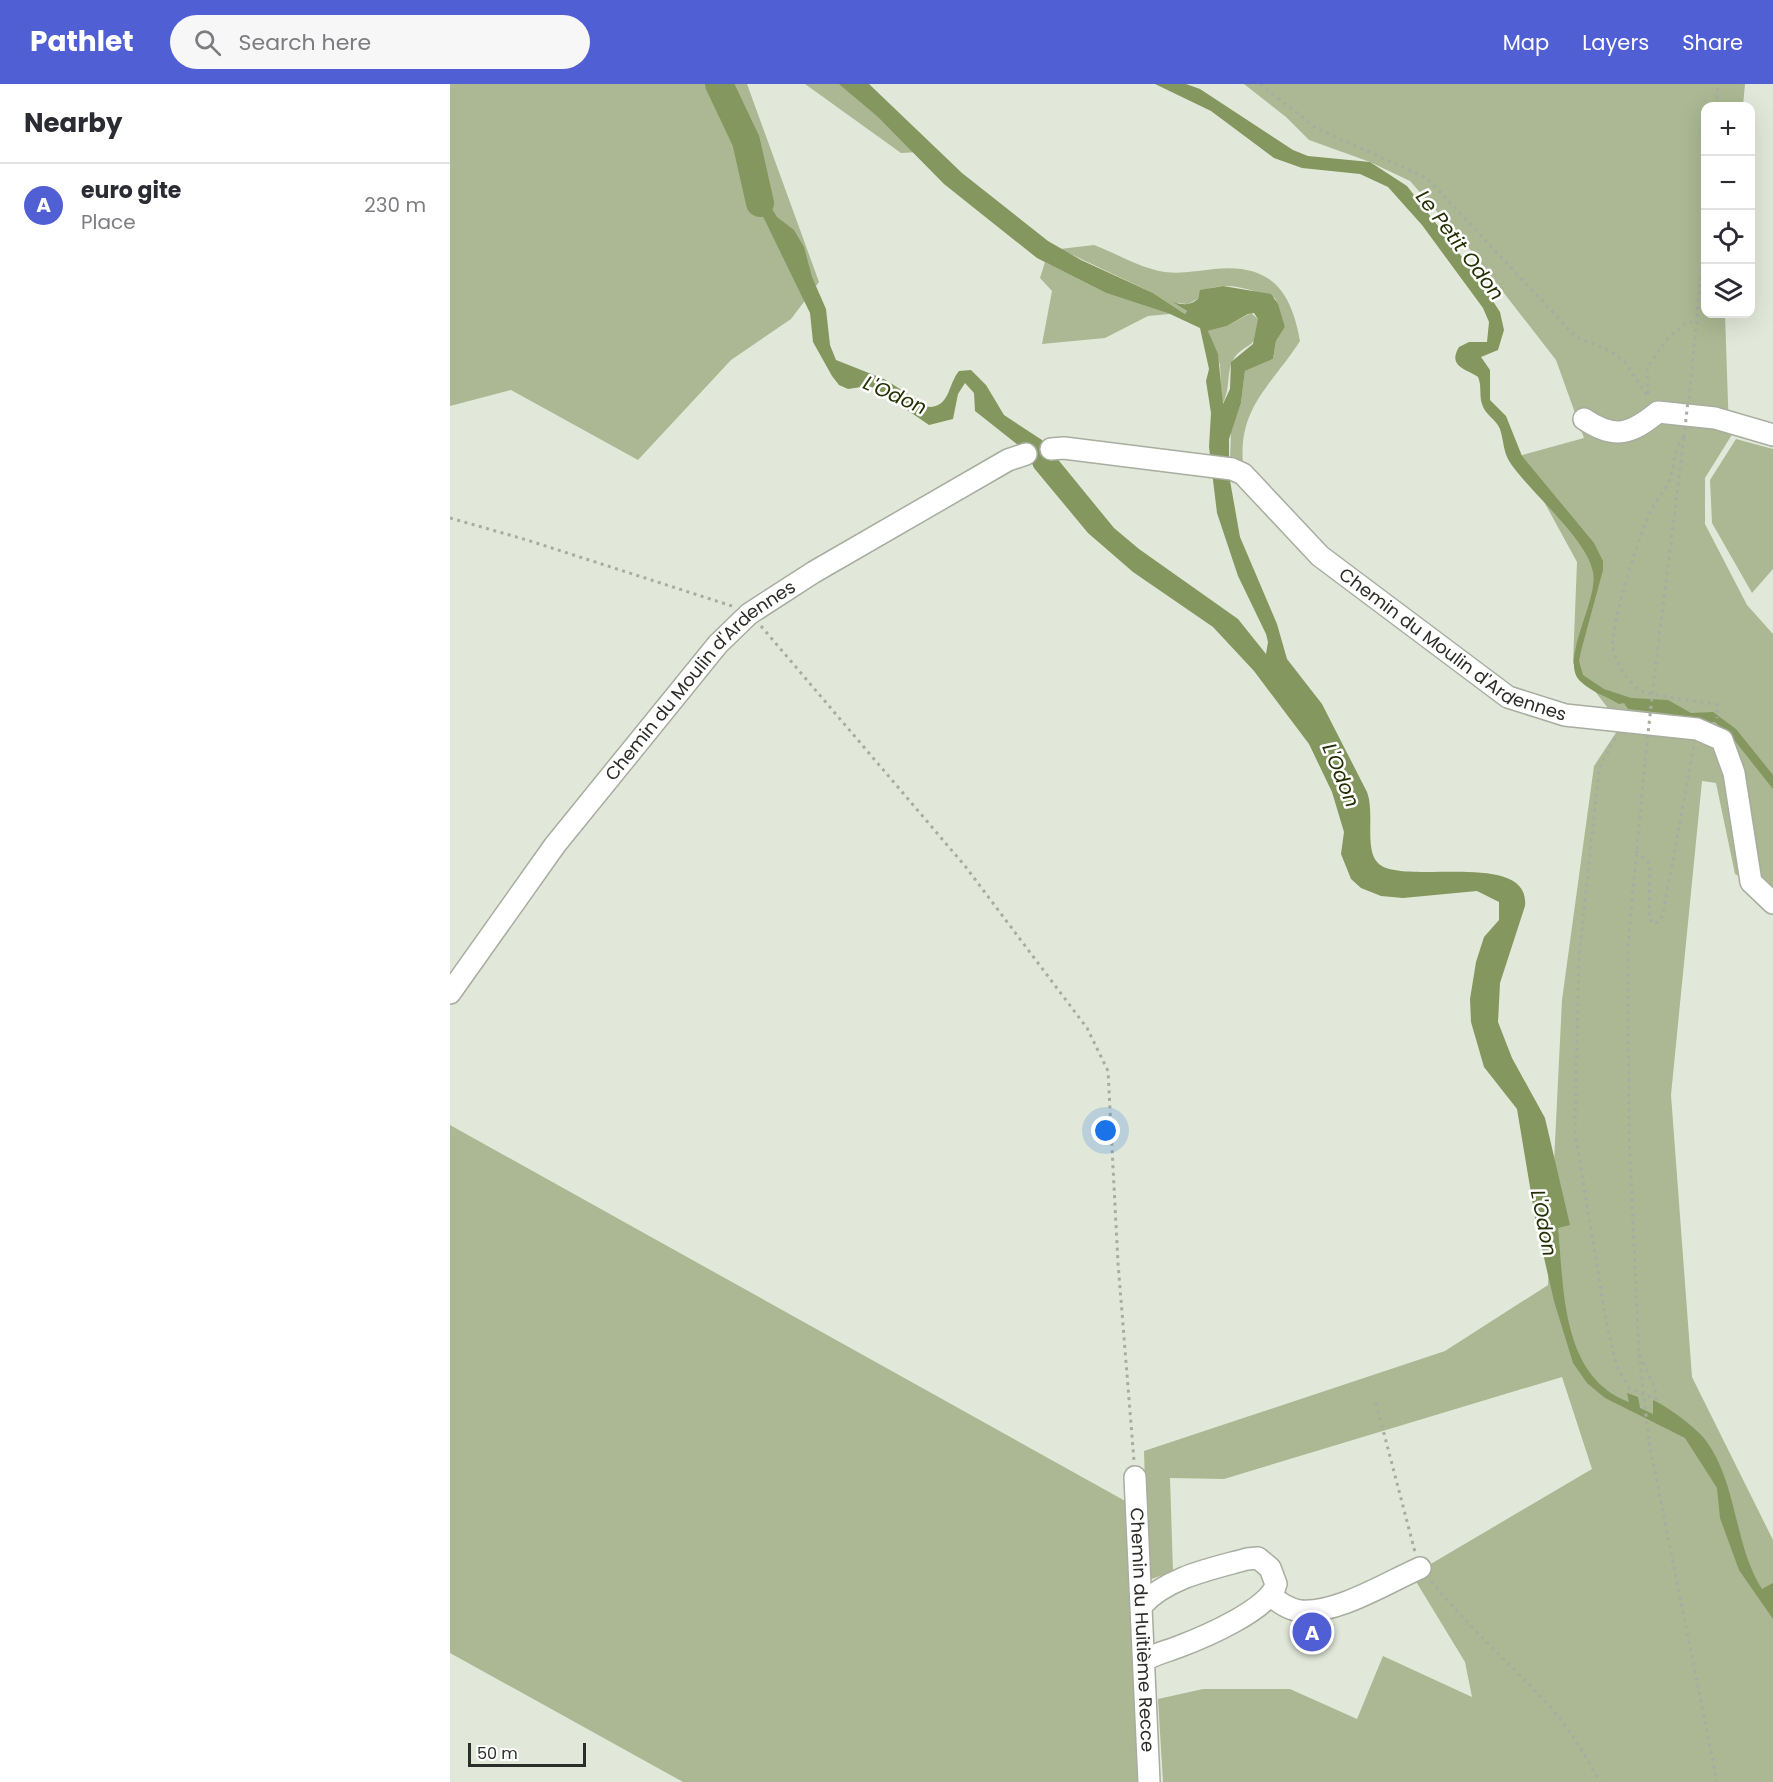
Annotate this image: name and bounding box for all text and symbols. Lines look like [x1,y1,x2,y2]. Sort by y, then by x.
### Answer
search box [170,15,590,69]
text: Pathlet [30,22,134,61]
icon: search [191,26,224,59]
text: Search here [239,27,371,58]
text: Map [1503,28,1549,57]
text: Layers [1582,28,1649,57]
text: Share [1682,28,1743,57]
map controls [1701,102,1755,318]
button: + [1701,102,1755,156]
text: Nearby [24,105,122,141]
button: − [1701,156,1755,210]
text: euro gite [81,175,181,206]
water label: Le Petit Odon [1409,184,1511,306]
text: A [36,191,51,219]
text: 230 m [364,191,426,219]
text: Place [81,208,136,236]
button: locate [1701,210,1755,264]
button: layers [1701,264,1755,318]
water label: L'Odon [859,369,931,421]
street label: Chemin du Moulin d'Ardennes [1334,562,1570,727]
street label: Chemin du Moulin d'Ardennes [599,574,800,786]
water label: L'Odon [1316,739,1366,811]
your location [1091,1116,1120,1145]
water label: L'Odon [1524,1188,1564,1258]
street label: Chemin du Huitième Recce [1124,1507,1161,1753]
pin: A [1292,1610,1332,1654]
scale bar [468,1740,586,1768]
text: 50 m [477,1742,518,1765]

